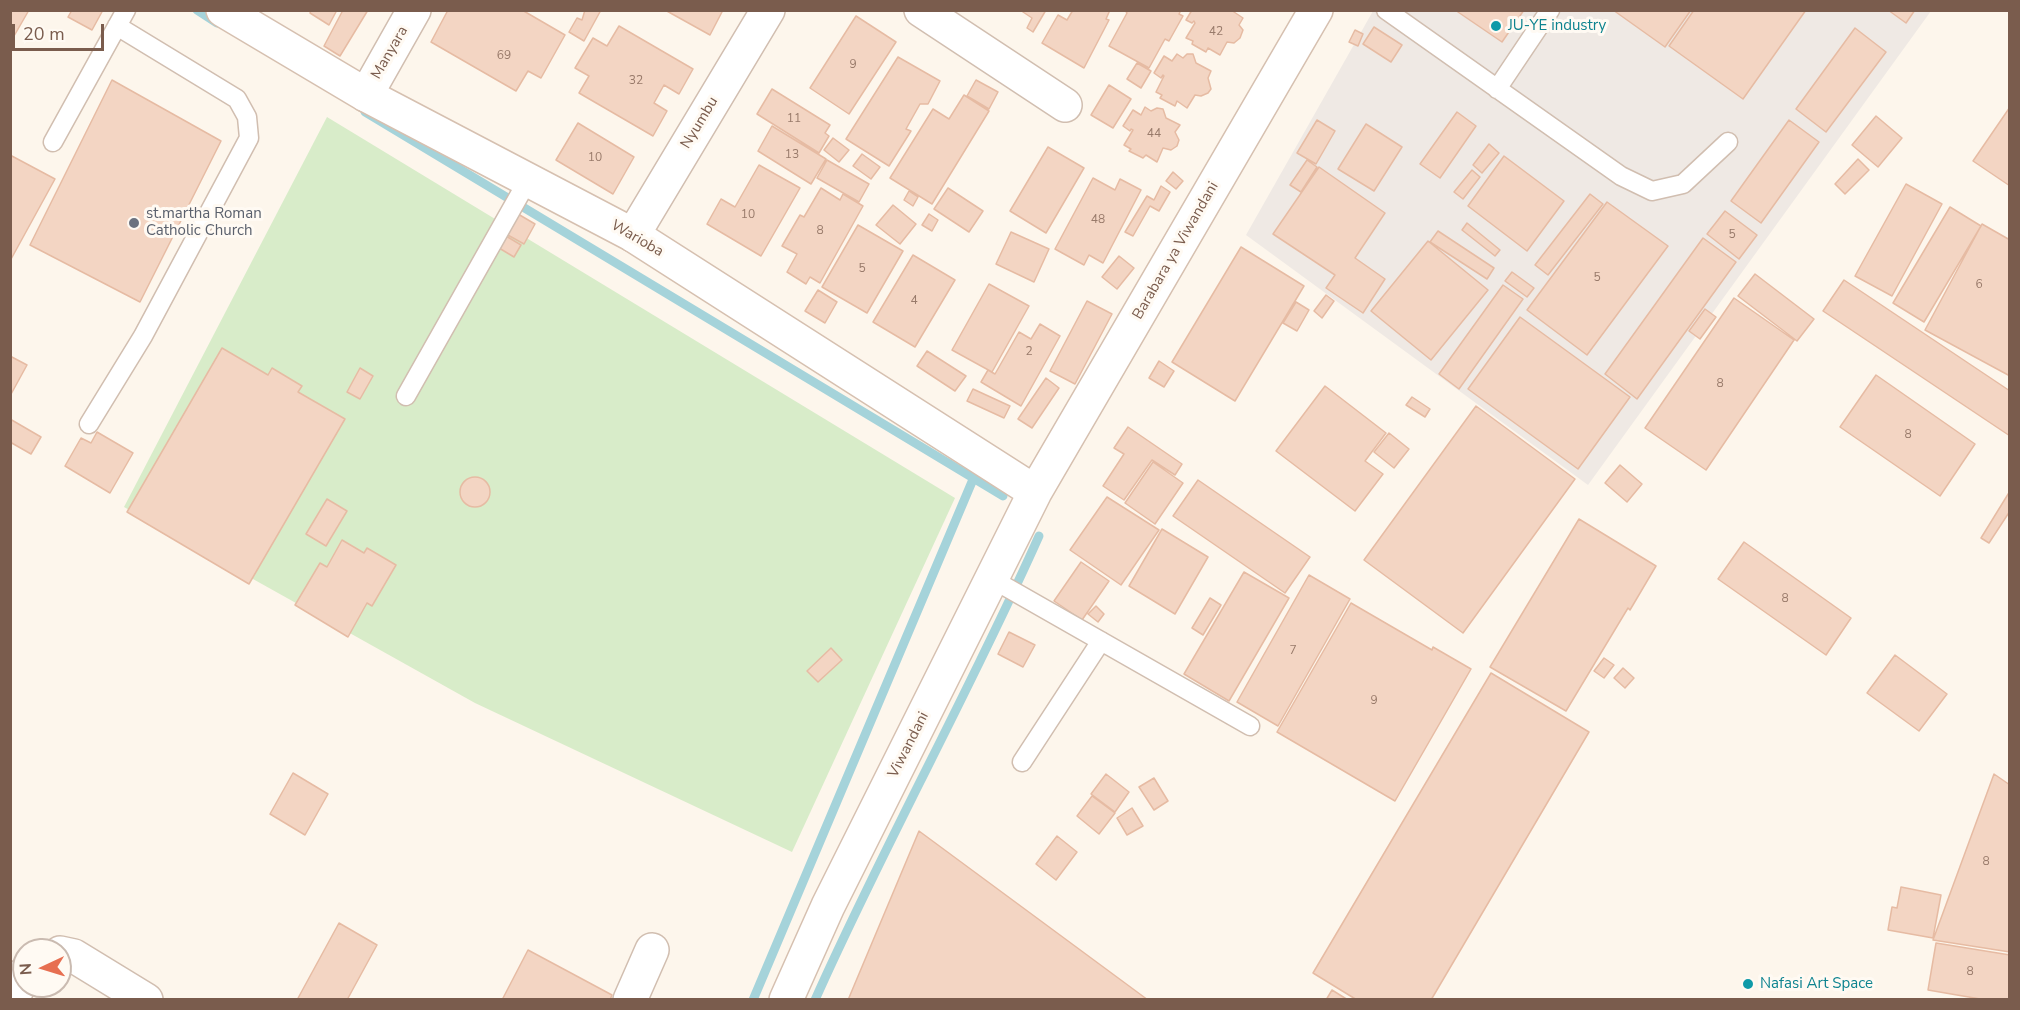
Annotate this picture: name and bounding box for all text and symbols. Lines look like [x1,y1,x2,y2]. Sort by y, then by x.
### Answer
scale bar [15,12,106,50]
place label: JU-YE industry [1508,17,1606,35]
marker: JU-YE industry [1489,19,1503,33]
text: 20 m [23,22,65,46]
street label: Manyara [368,23,412,83]
house number: 42 [1209,25,1223,39]
house number: 69 [497,49,511,63]
house number: 9 [849,58,857,72]
house number: 32 [629,74,643,88]
street label: Nyumbu [678,94,722,152]
house number: 11 [787,112,801,126]
house number: 44 [1147,127,1161,141]
house number: 13 [785,148,799,162]
house number: 10 [588,151,602,165]
street label: Barabara ya Viwandani [1129,179,1223,323]
place label: st.martha Roman Catholic Church [146,205,262,240]
house number: 10 [741,208,755,222]
house number: 48 [1091,213,1105,227]
marker: st.martha Roman Catholic Church [127,216,141,230]
street label: Warioba [608,217,666,261]
house number: 8 [816,224,824,238]
house number: 5 [1728,228,1736,242]
house number: 5 [858,262,866,276]
house number: 5 [1593,271,1601,285]
house number: 6 [1975,278,1983,292]
house number: 4 [910,294,918,308]
house number: 2 [1025,345,1033,359]
house number: 8 [1716,377,1724,391]
house number: 8 [1904,428,1912,442]
house number: 8 [1781,592,1789,606]
house number: 7 [1289,644,1297,658]
house number: 9 [1370,694,1378,708]
street label: Viwandani [885,709,933,781]
house number: 8 [1982,855,1990,869]
north arrow [12,938,72,998]
text: N [15,962,37,976]
house number: 8 [1966,965,1974,979]
place label: Nafasi Art Space [1760,975,1873,993]
marker: Nafasi Art Space [1741,977,1755,991]

